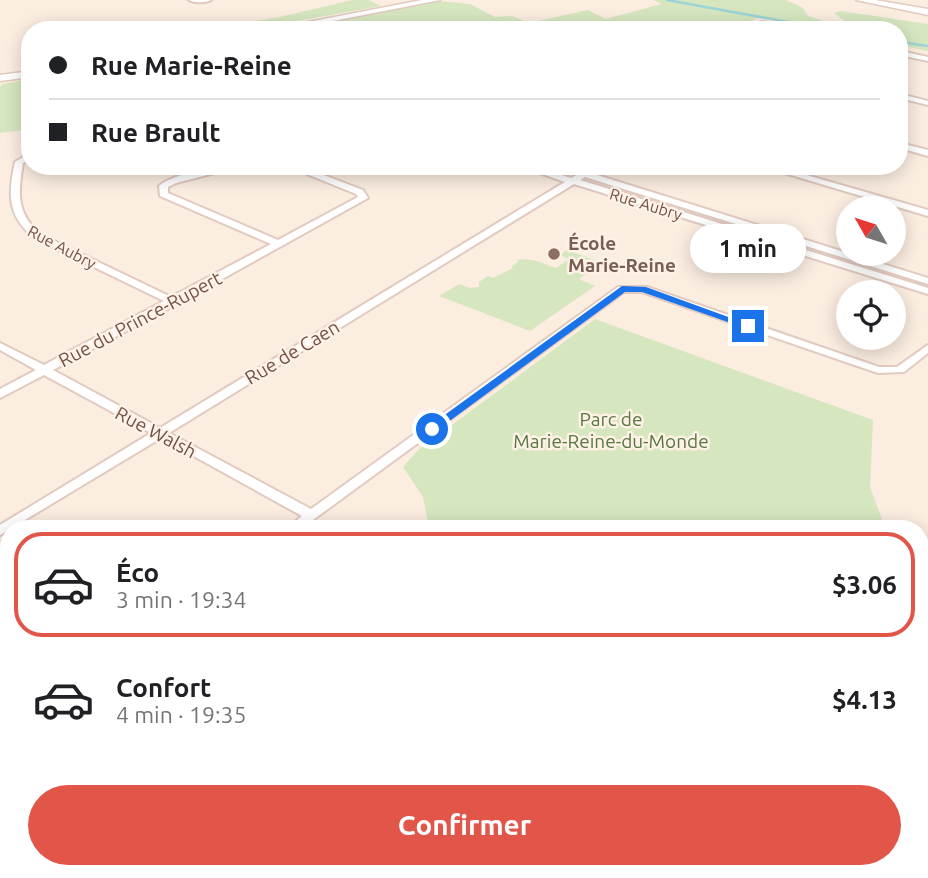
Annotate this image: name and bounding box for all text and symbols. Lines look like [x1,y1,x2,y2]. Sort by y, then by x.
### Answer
text: Rue Marie-Reine [91,51,292,80]
text: Rue Brault [91,118,220,147]
street label: Rue Aubry [608,184,685,224]
north arrow [836,196,906,266]
map controls [836,196,906,350]
street label: Rue Aubry [25,222,99,273]
callout: 1 min [690,224,806,274]
place label: École Marie-Reine [568,232,676,276]
text: 1 min [719,236,777,261]
marker: École Marie-Reine [546,246,562,262]
street label: Rue du Prince-Rupert [55,266,226,371]
button: locate [836,280,906,350]
route end [732,310,764,342]
street label: Rue de Caen [241,315,343,389]
street label: Rue Walsh [112,401,200,463]
park label: Parc de Marie-Reine-du-Monde [513,408,709,452]
route start [416,413,448,445]
icon: car [32,553,95,616]
text: Éco [116,558,159,587]
text: $3.06 [832,570,897,599]
text: 3 min · 19:34 [116,587,247,612]
icon: car [32,668,95,731]
text: Confort [116,673,211,702]
text: $4.13 [832,685,897,714]
text: 4 min · 19:35 [116,702,247,727]
button: Confirmer [28,785,901,865]

